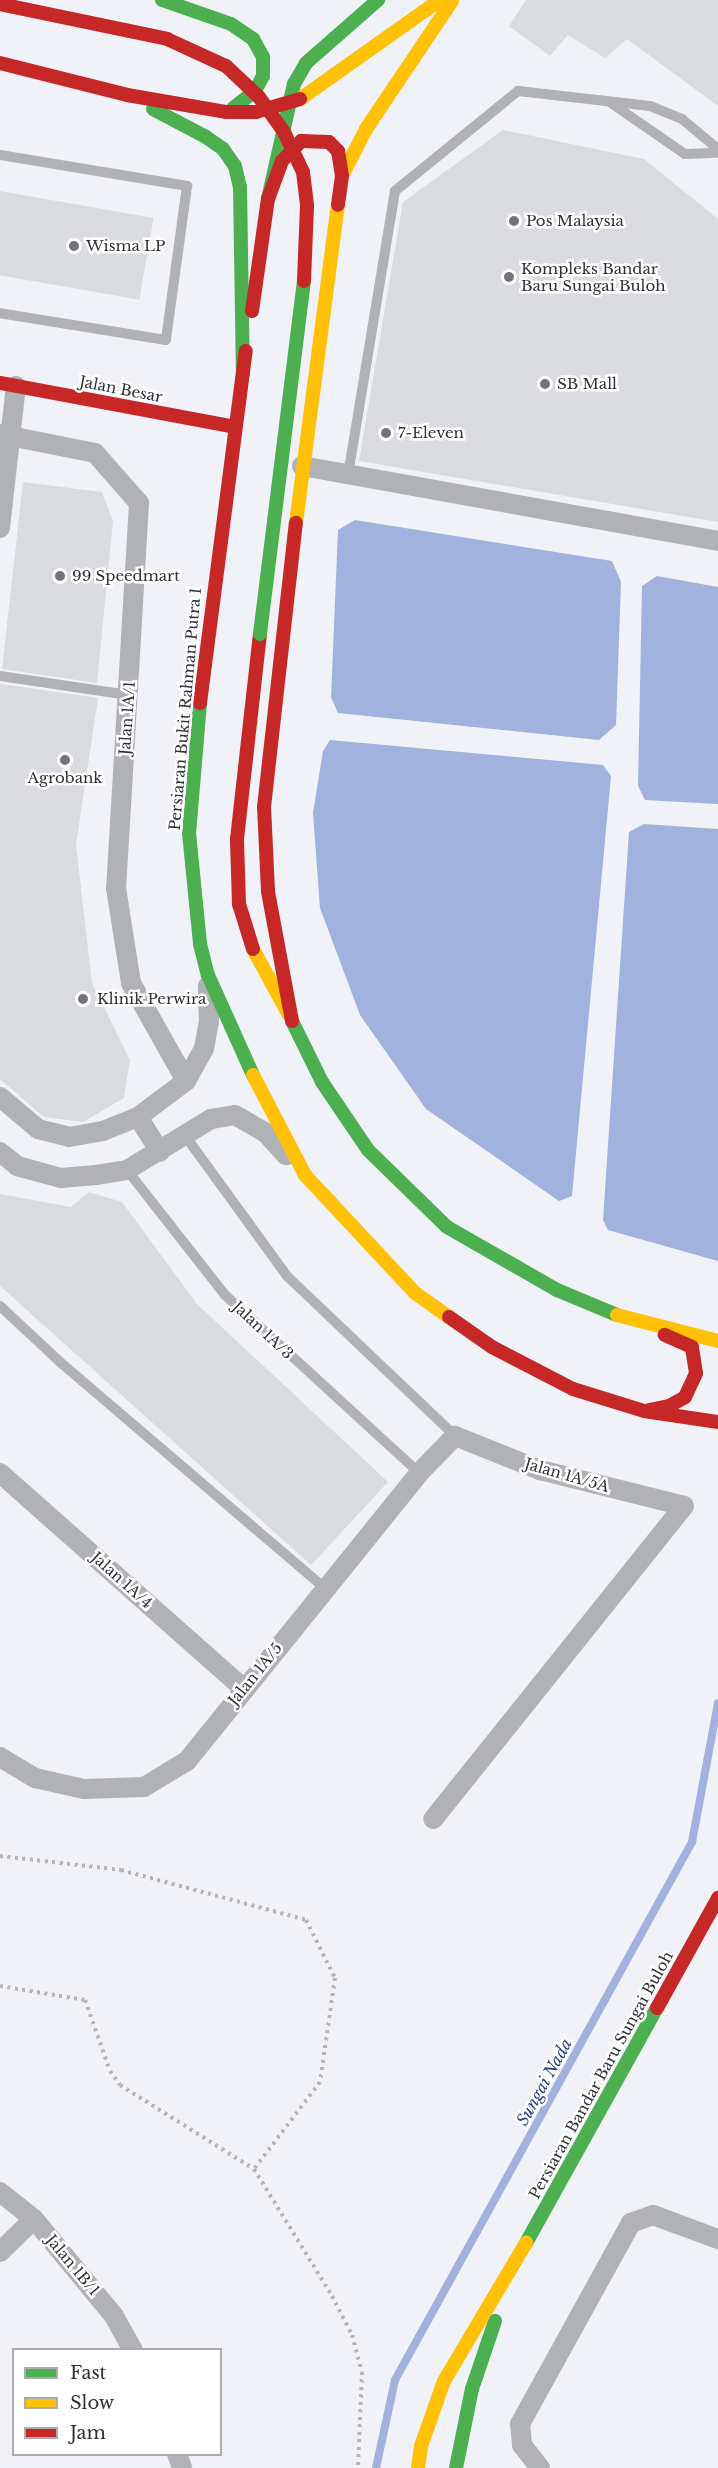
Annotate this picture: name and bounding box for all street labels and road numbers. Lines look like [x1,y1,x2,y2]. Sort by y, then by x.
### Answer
street label: Jalan Besar [78,372,164,406]
street label: Persiaran Bukit Rahman Putra 1 [165,587,205,831]
street label: Jalan 1A/1 [115,681,139,755]
street label: Jalan 1A/3 [229,1297,297,1363]
street label: Jalan 1A/5A [523,1454,611,1496]
street label: Jalan 1A/4 [88,1548,156,1612]
street label: Jalan 1A/5 [224,1639,286,1709]
street label: Persiaran Bandar Baru Sungai Buloh [525,1948,677,2202]
street label: Jalan 1B/1 [43,2231,103,2299]

